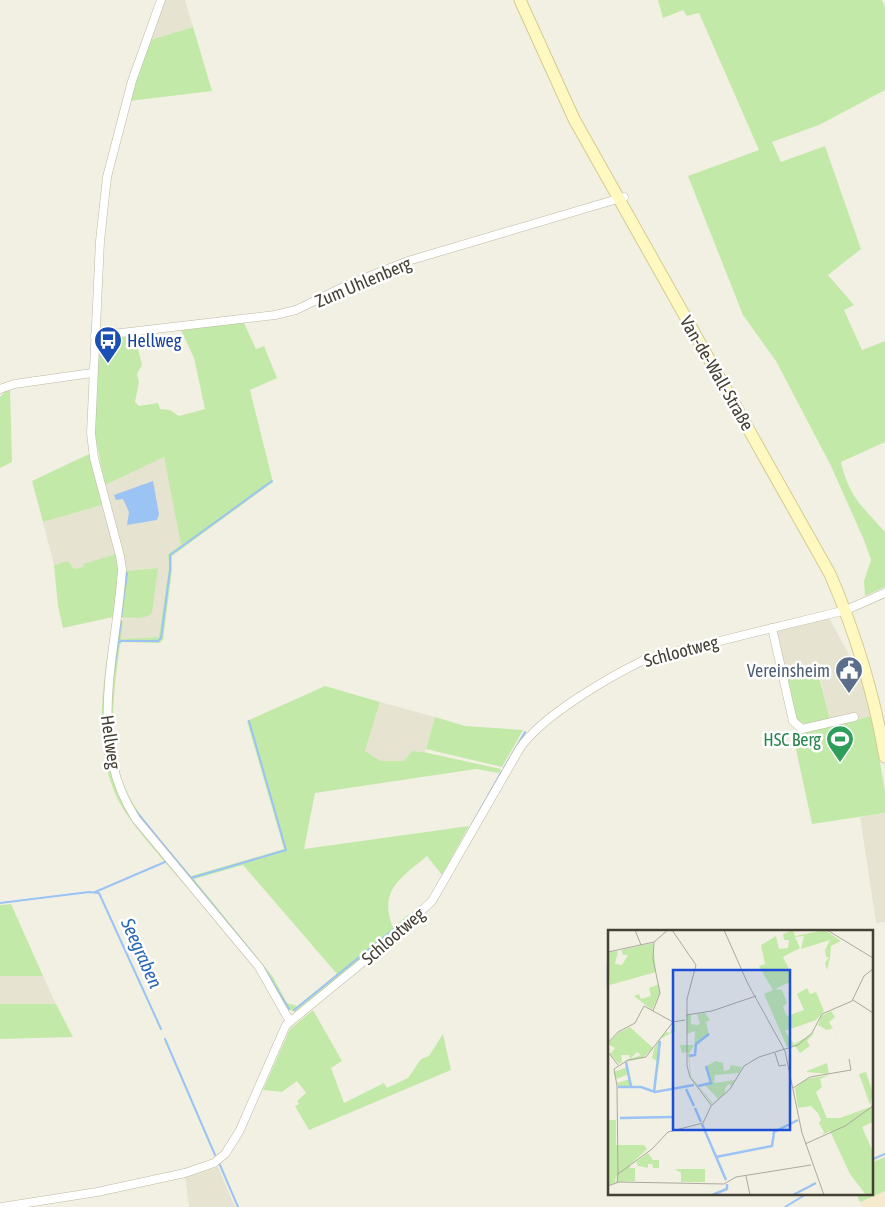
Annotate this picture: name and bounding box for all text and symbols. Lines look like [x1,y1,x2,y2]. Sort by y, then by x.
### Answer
street label: Zum Uhlenberg [312,252,414,312]
street label: Van-de-Wall-Straße [676,312,758,434]
bus stop icon: Hellweg [93,325,123,364]
place label: Hellweg [127,330,182,351]
street label: Schlootweg [642,631,721,671]
public building icon: Vereinsheim [834,655,864,694]
place label: Vereinsheim [747,660,830,681]
street label: Hellweg [97,714,125,771]
sports icon: HSC Berg [825,724,855,763]
place label: HSC Berg [763,729,821,750]
street label: Schlootweg [357,903,429,969]
water label: Seegraben [116,914,167,991]
inset map [608,930,872,1194]

